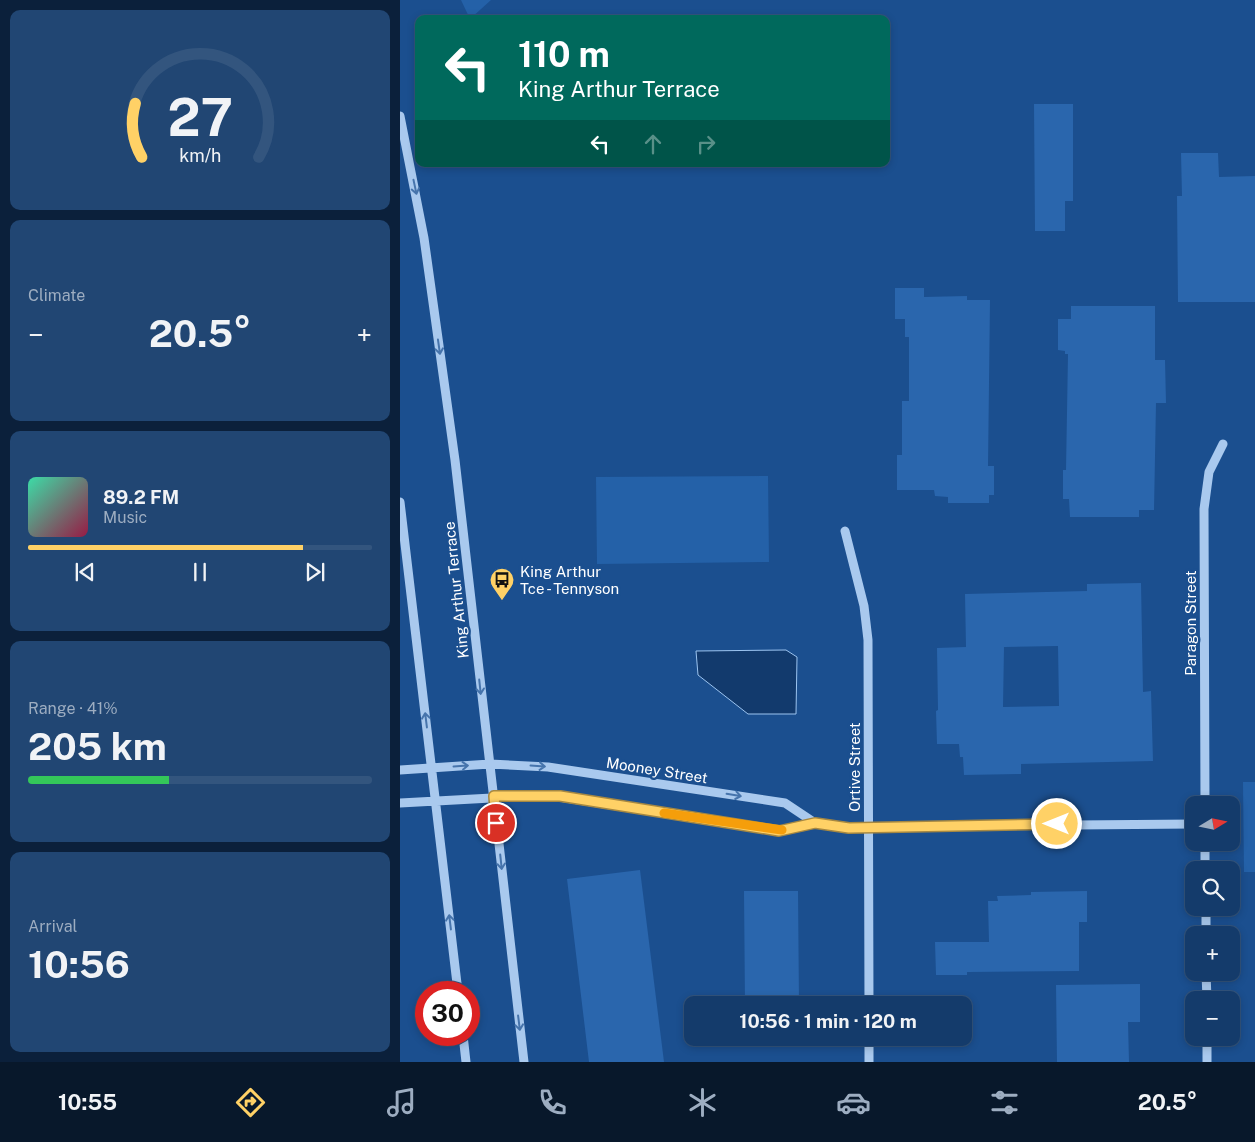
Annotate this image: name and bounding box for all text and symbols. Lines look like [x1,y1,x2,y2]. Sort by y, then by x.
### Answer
text: 110 m [518,34,610,75]
icon: left [435,35,500,100]
text: King Arthur Terrace [518,76,720,102]
text: 27 [167,87,233,148]
icon: left [586,130,614,158]
icon: ahead [639,130,667,158]
icon: right [692,130,720,158]
text: km/h [179,145,221,166]
one-way arrow [410,178,420,194]
text: Climate [28,286,85,305]
text: 20.5° [149,311,251,356]
text: − [28,318,44,351]
text: + [356,318,372,351]
one-way arrow [434,339,444,355]
text: 89.2 FM [103,486,179,508]
text: Music [103,508,147,527]
street label: King Arthur Terrace [440,521,472,659]
icon: previous [71,558,99,586]
icon: pause [186,558,214,586]
icon: next [301,558,329,586]
place label: King Arthur Tce - Tennyson [520,563,619,597]
bus stop icon: King Arthur Tce - Tennyson [489,567,515,601]
street label: Paragon Street [1182,570,1199,676]
one-way arrow [475,679,485,695]
text: Range · 41% [28,699,118,718]
one-way arrow [421,712,431,728]
street label: Ortive Street [846,722,863,812]
text: 205 km [28,724,167,769]
street label: Mooney Street [605,754,709,786]
one-way arrow [452,762,468,771]
one-way arrow [530,762,546,771]
one-way arrow [725,791,741,801]
north arrow [1185,796,1240,851]
map controls [1185,796,1240,1046]
position arrow [1030,797,1082,849]
pin [475,802,517,844]
icon: arrive [482,809,510,837]
one-way arrow [496,854,506,870]
button: search [1185,861,1240,916]
one-way arrow [444,914,454,930]
text: Arrival [28,917,77,936]
button: + [1185,926,1240,981]
text: 10:56 [28,942,130,987]
speed limit sign: 30 [415,981,480,1046]
button: − [1185,991,1240,1046]
text: 10:56 · 1 min · 120 m [739,1010,917,1032]
one-way arrow [514,1015,524,1031]
icon: directions [233,1085,268,1120]
icon: music [384,1085,419,1120]
icon: phone [535,1085,570,1120]
icon: climate [685,1085,720,1120]
icon: car [836,1085,871,1120]
icon: filters [987,1085,1022,1120]
text: 10:55 [58,1089,117,1115]
text: 20.5° [1138,1089,1197,1115]

